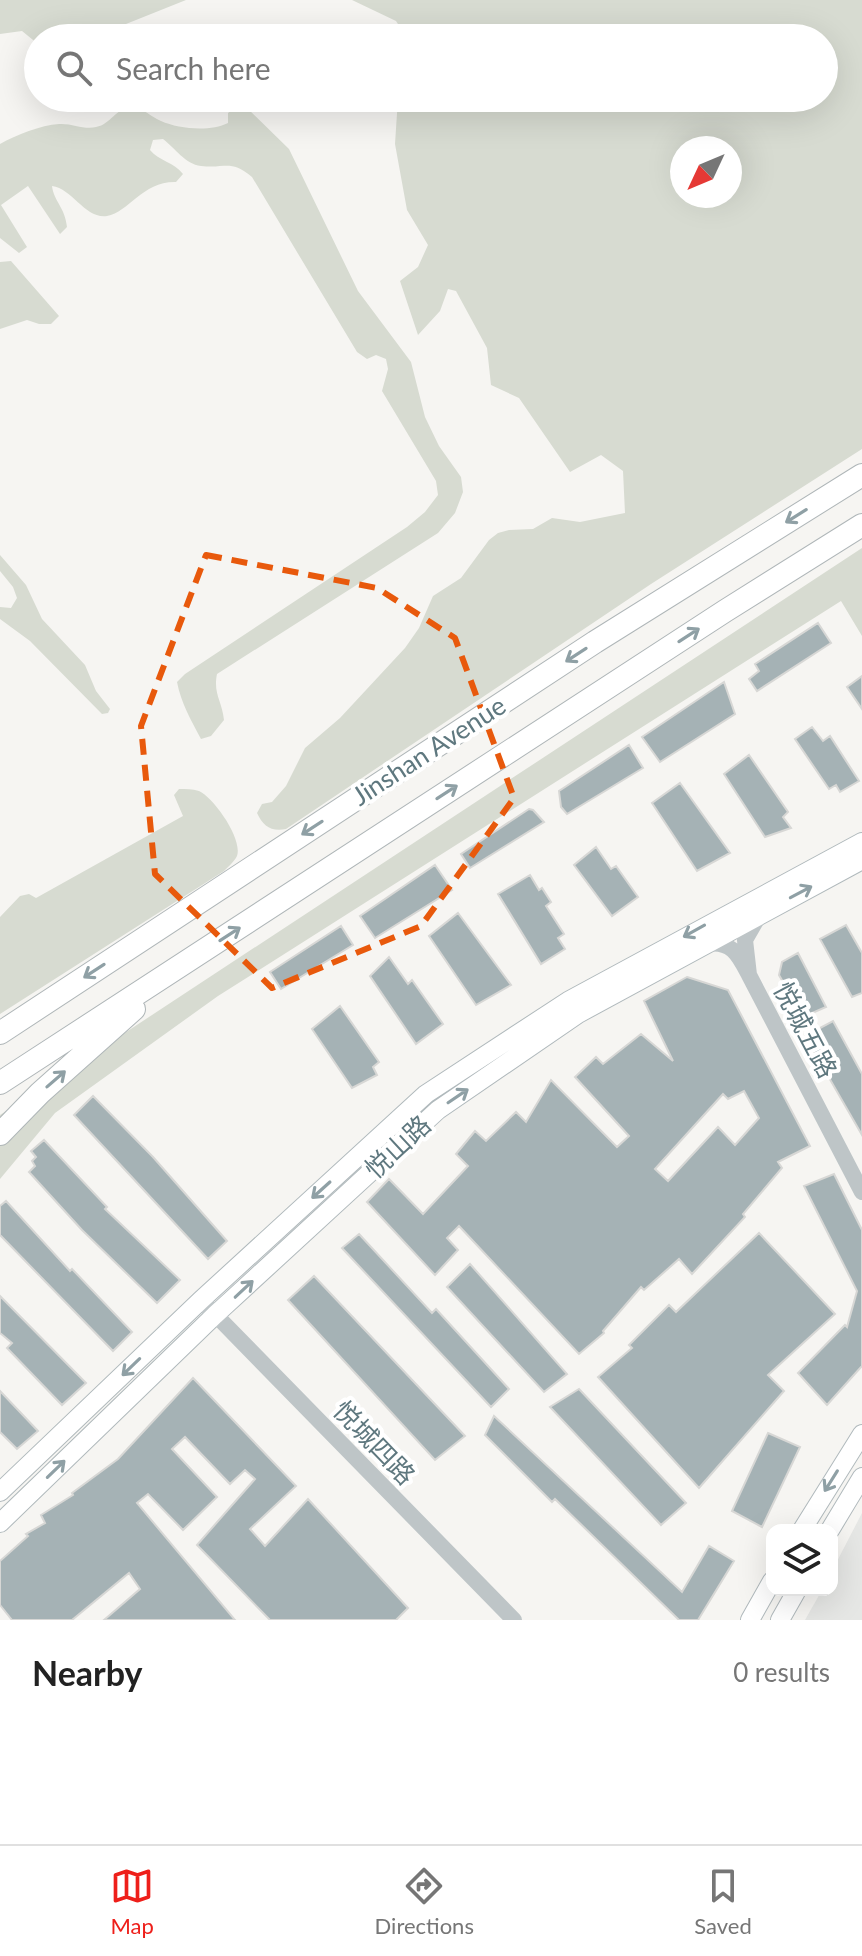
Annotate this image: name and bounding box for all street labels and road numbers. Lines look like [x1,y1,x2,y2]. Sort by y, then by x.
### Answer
street label: Jinshan Avenue [346,689,511,812]
street label: 悦城五路 [767,976,844,1083]
street label: 悦山路 [358,1108,437,1185]
street label: 悦城四路 [327,1394,422,1491]

